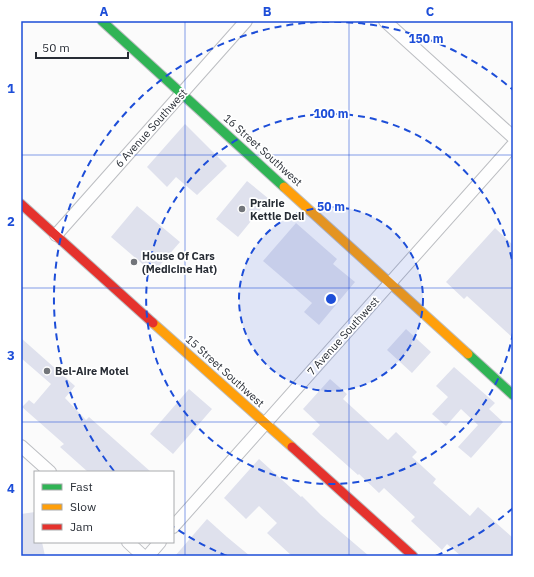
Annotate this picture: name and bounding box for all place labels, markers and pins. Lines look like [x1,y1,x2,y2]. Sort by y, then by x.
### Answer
place label: Prairie Kettle Deli [250,196,304,223]
marker: Prairie Kettle Deli [237,204,247,214]
place label: House Of Cars (Medicine Hat) [142,249,217,276]
marker: House Of Cars (Medicine Hat) [129,257,139,267]
centre of rings [324,292,338,306]
place label: Bel-Aire Motel [55,364,129,378]
marker: Bel-Aire Motel [42,366,52,376]

